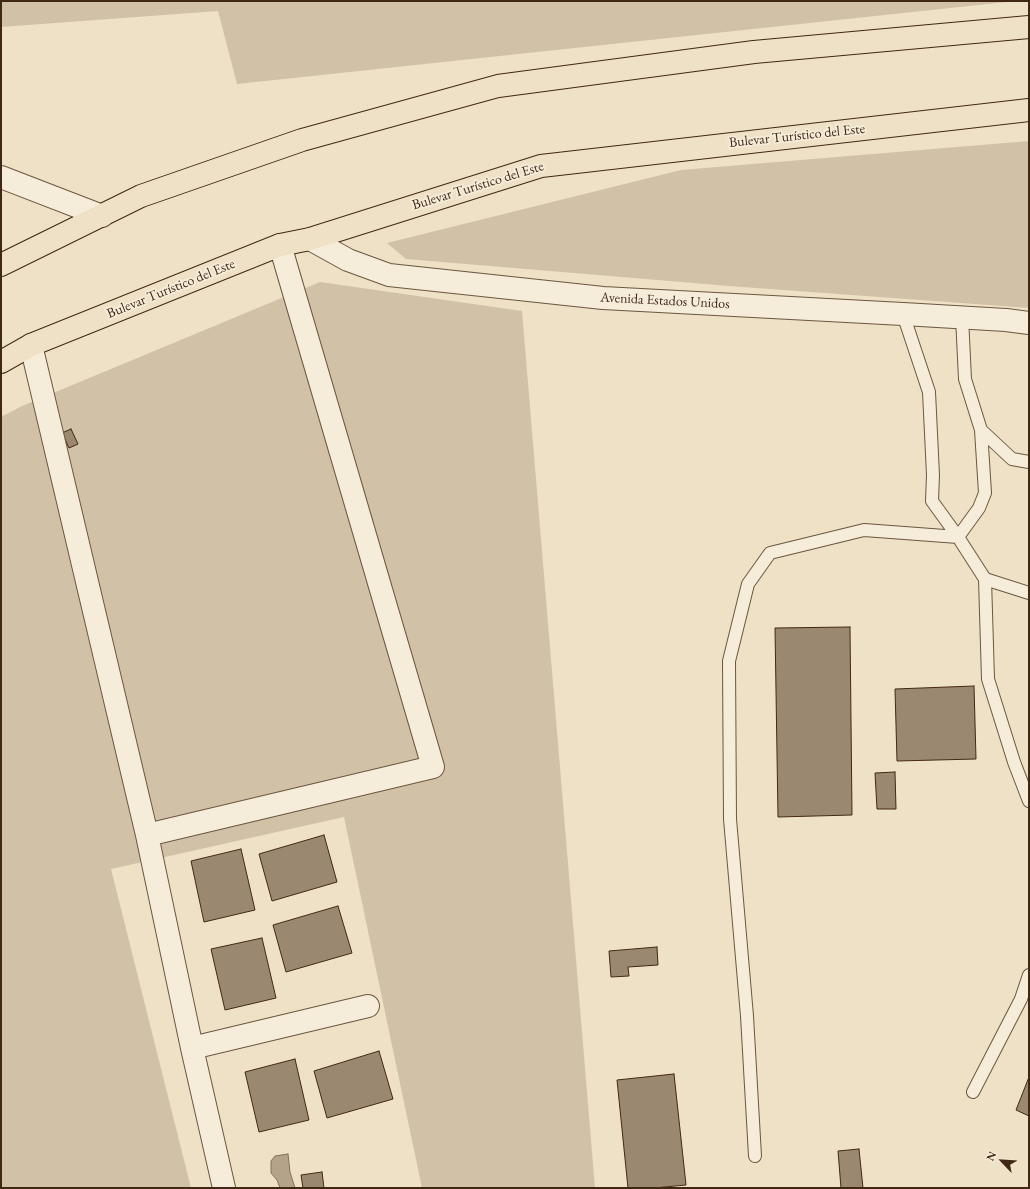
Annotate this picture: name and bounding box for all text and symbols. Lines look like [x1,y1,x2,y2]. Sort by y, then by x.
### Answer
street label: Bulevar Turístico del Este [728,120,866,152]
street label: Bulevar Turístico del Este [410,158,546,214]
street label: Bulevar Turístico del Este [104,256,238,322]
street label: Avenida Estados Unidos [600,289,730,313]
north arrow [982,1141,1022,1181]
text: N [983,1149,999,1163]

